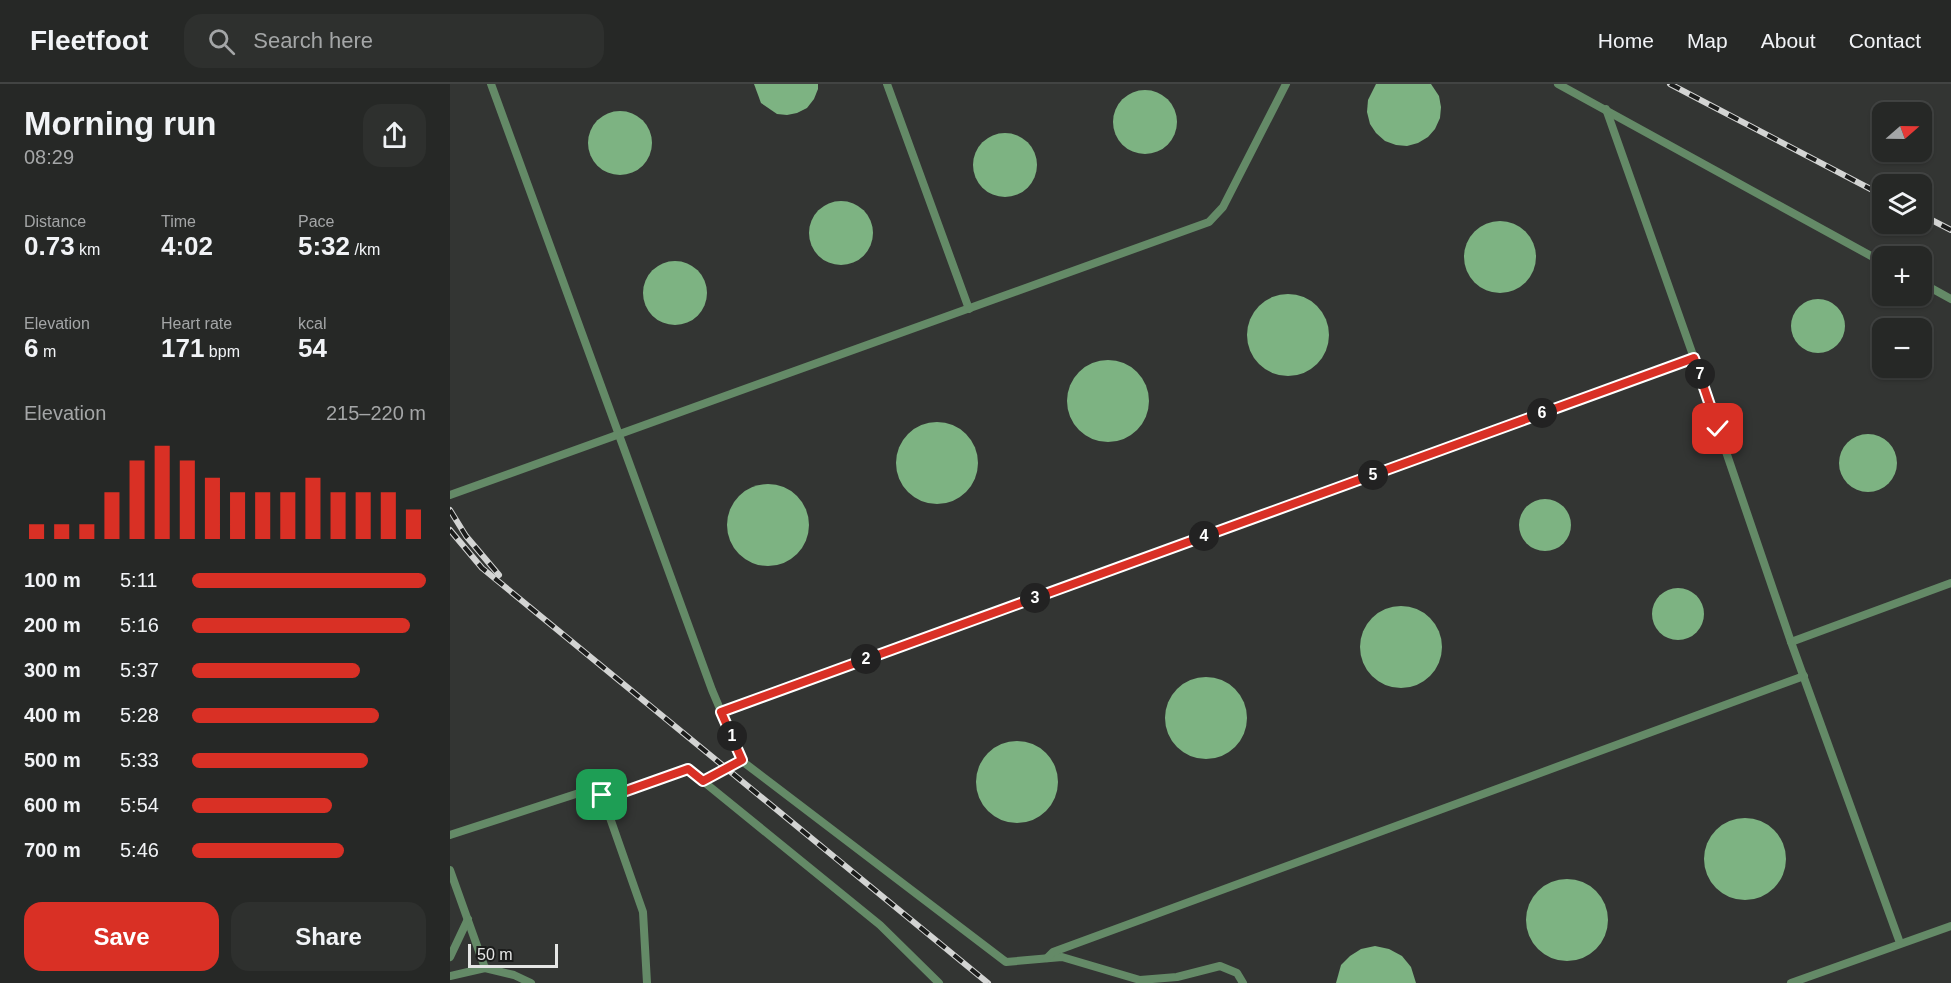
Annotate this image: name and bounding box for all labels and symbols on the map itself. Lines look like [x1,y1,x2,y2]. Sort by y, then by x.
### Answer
north arrow [1872,102,1932,162]
pin: 7 [1685,359,1715,389]
pin: 6 [1527,398,1557,428]
pin [1692,403,1743,454]
pin: 5 [1358,460,1388,490]
pin: 4 [1189,521,1219,551]
pin: 3 [1020,583,1050,613]
pin: 2 [851,644,881,674]
pin: 1 [717,721,747,751]
pin [576,769,627,820]
scale bar [468,941,558,968]

